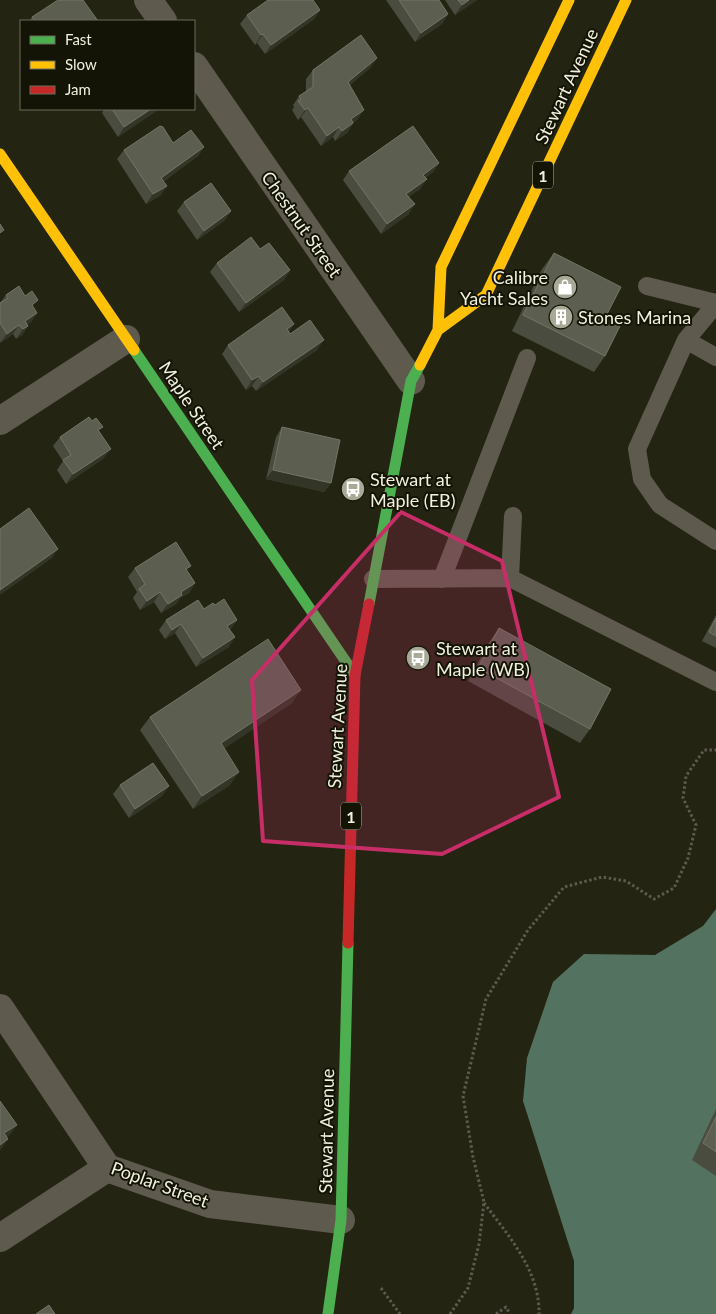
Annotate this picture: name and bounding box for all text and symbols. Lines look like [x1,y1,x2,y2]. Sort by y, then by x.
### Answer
legend [20,20,195,110]
street label: Stewart Avenue [530,25,602,147]
text: Fast [65,30,92,48]
text: Slow [65,55,97,73]
text: Jam [65,80,91,98]
road number: 1 [533,162,553,188]
street label: Chestnut Street [257,167,347,282]
place label: Calibre Yacht Sales [460,266,548,309]
shop icon: Calibre Yacht Sales [552,274,578,300]
building icon: Stones Marina [548,304,574,330]
place label: Stones Marina [578,306,691,328]
street label: Maple Street [155,357,230,454]
place label: Stewart at Maple (EB) [370,468,455,511]
bus stop icon: Stewart at Maple (EB) [340,476,366,502]
place label: Stewart at Maple (WB) [436,637,530,680]
bus stop icon: Stewart at Maple (WB) [405,645,431,671]
street label: Stewart Avenue [323,663,351,789]
road number: 1 [341,802,361,829]
street label: Stewart Avenue [314,1068,338,1194]
street label: Poplar Street [108,1156,212,1212]

